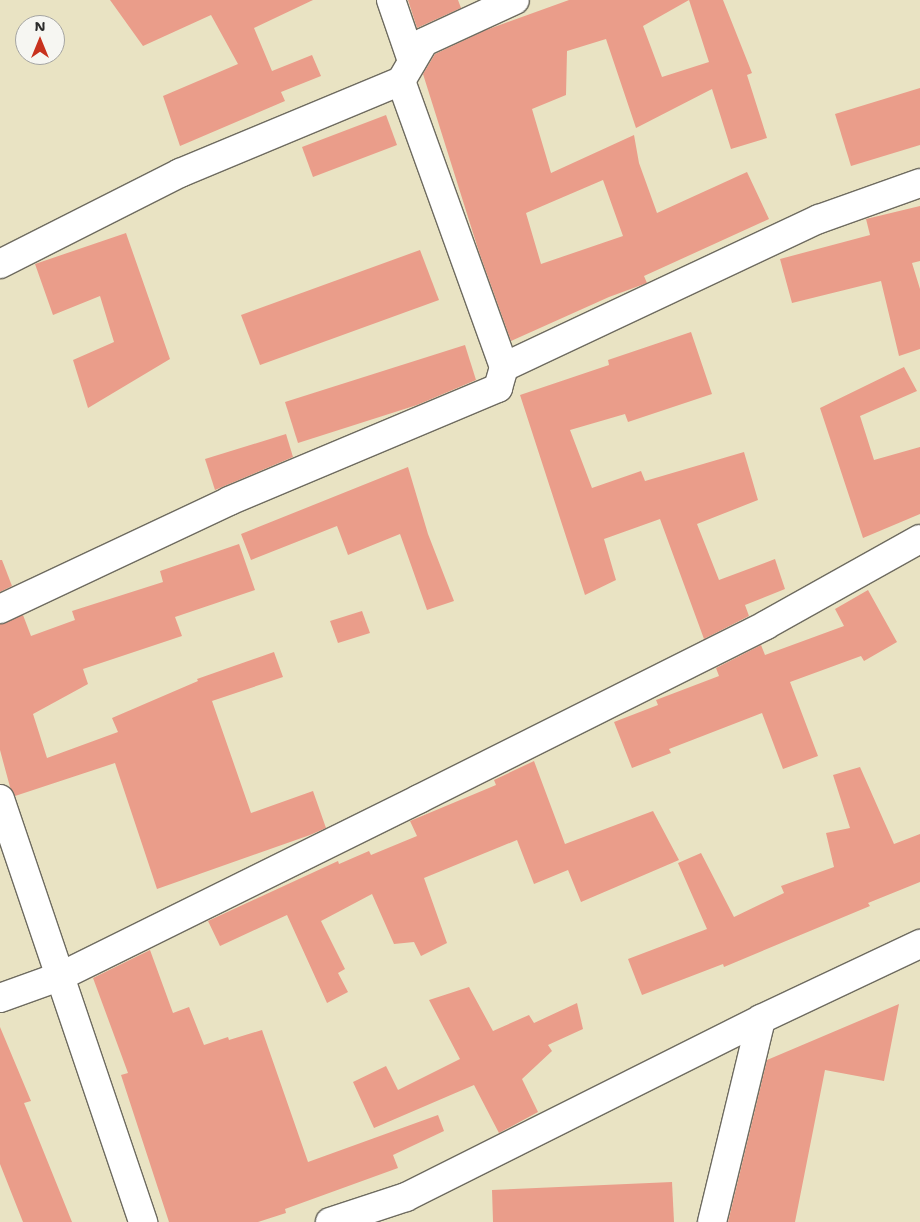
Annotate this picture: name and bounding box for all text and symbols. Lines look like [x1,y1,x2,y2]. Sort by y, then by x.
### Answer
north arrow [15,15,65,65]
text: N [34,17,46,35]

